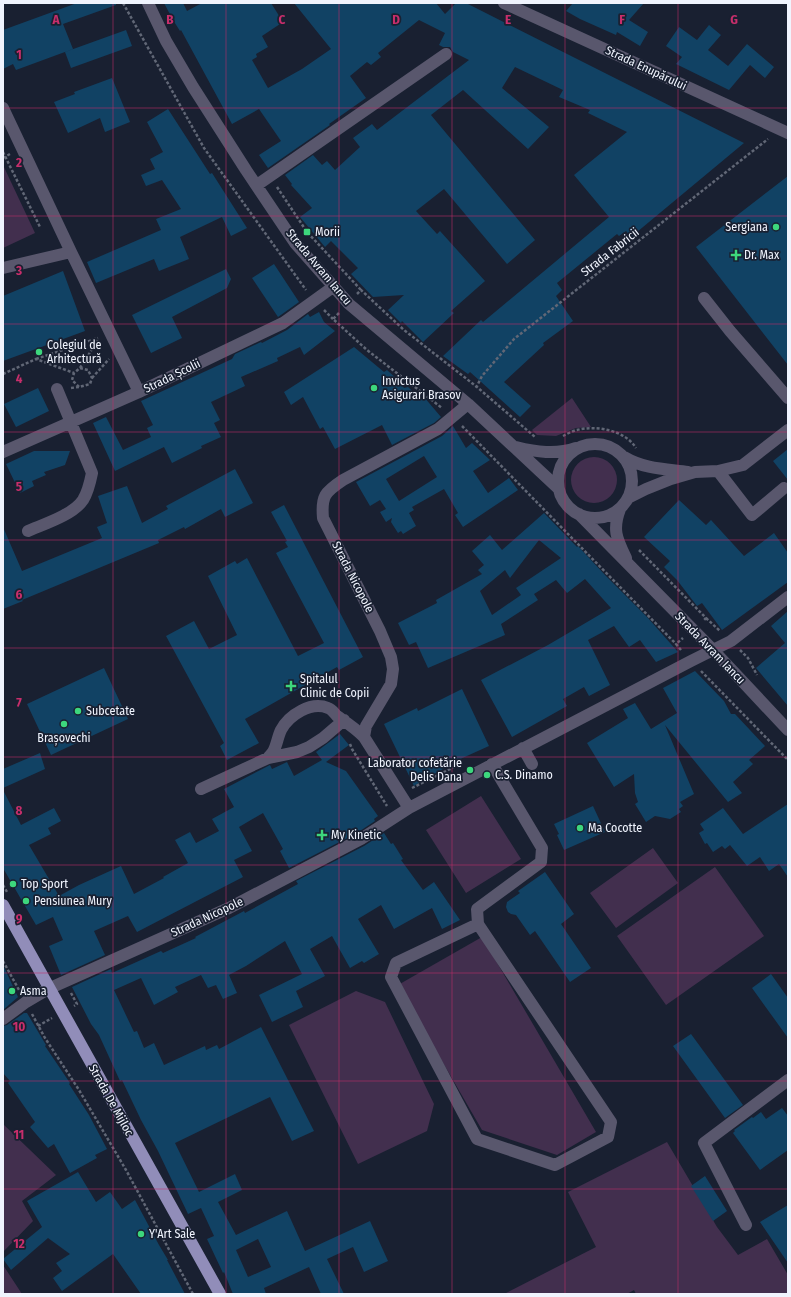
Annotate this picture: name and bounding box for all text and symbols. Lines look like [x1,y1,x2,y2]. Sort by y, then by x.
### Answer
text: A [51,12,60,27]
text: B [166,12,174,27]
text: C [279,12,286,27]
text: D [392,12,400,27]
text: E [505,12,511,27]
text: F [619,12,625,27]
text: G [730,12,738,27]
street label: Strada Enupărului [603,43,689,93]
text: 1 [16,47,22,62]
text: 2 [15,155,22,170]
place label: Sergiana [725,220,768,234]
marker: Sergiana [771,222,781,232]
place label: Morii [315,225,340,239]
street label: Strada Fabricii [578,225,642,279]
street label: Strada Avram Iancu [283,226,355,308]
marker: Morii [302,227,312,237]
place label: Dr. Max [744,248,780,262]
marker: Dr. Max [731,250,741,260]
text: 3 [15,263,22,278]
place label: Colegiul de Arhitectură [47,338,102,366]
marker: Colegiul de Arhitectură [34,347,44,357]
street label: Strada Școlii [141,356,203,397]
text: 4 [16,371,23,386]
place label: Invictus Asigurari Brasov [382,374,462,402]
marker: Invictus Asigurari Brasov [369,383,379,393]
text: 5 [16,479,22,494]
street label: Strada Nicopole [329,539,377,615]
text: 6 [16,587,23,602]
street label: Strada Avram Iancu [672,609,748,687]
place label: Spitalul Clinic de Copii [300,672,369,700]
marker: Spitalul Clinic de Copii [285,680,297,692]
text: 7 [16,695,22,710]
place label: Subcetate [86,704,135,718]
marker: Subcetate [73,706,83,716]
marker: Brașovechi [59,719,69,729]
place label: Brașovechi [37,731,91,746]
place label: Laborator cofetărie Delis Dana [368,756,462,784]
marker: Laborator cofetărie Delis Dana [465,765,475,775]
place label: C.S. Dinamo [495,768,553,782]
marker: C.S. Dinamo [482,770,492,780]
text: 8 [16,803,23,818]
place label: Ma Cocotte [588,821,642,835]
marker: Ma Cocotte [575,823,585,833]
place label: My Kinetic [331,828,381,842]
marker: My Kinetic [316,829,328,841]
place label: Top Sport [21,877,68,891]
marker: Top Sport [8,879,18,889]
place label: Pensiunea Mury [34,894,112,908]
street label: Strada Nicopole [169,894,245,940]
marker: Pensiunea Mury [21,896,31,906]
text: 9 [16,911,23,926]
place label: Asma [20,984,47,998]
marker: Asma [7,986,17,996]
text: 10 [13,1019,25,1034]
street label: Strada De Mijloc [86,1062,136,1138]
text: 11 [14,1127,24,1142]
place label: Y'Art Sale [149,1227,195,1241]
marker: Y'Art Sale [136,1229,146,1239]
text: 12 [13,1236,25,1251]

